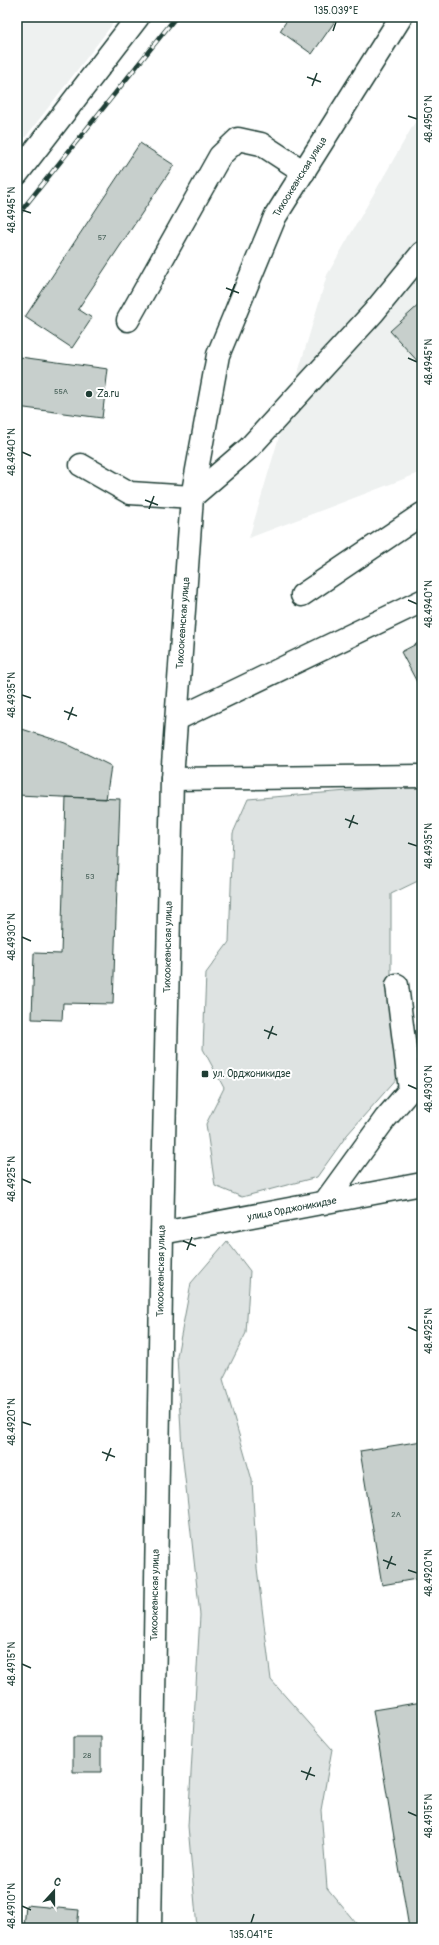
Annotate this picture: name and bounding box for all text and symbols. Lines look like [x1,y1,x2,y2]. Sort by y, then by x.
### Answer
text: 135.039°E [314,5,358,17]
text: 48.4950°N [423,95,435,143]
street label: Тихоокеанская улица [270,134,330,219]
text: 48.4945°N [6,187,18,233]
house number: 57 [98,233,107,242]
text: 48.4945°N [423,339,435,385]
house number: 55А [54,387,68,396]
place label: Za.ru [97,388,119,400]
marker: Za.ru [84,389,94,399]
text: 48.4940°N [6,428,18,476]
street label: Тихоокеанская улица [174,576,192,669]
text: 48.4940°N [423,580,435,628]
text: 48.4935°N [6,672,18,718]
text: 48.4935°N [423,823,435,869]
house number: 53 [86,872,95,881]
street label: Тихоокеанская улица [161,900,175,993]
text: 48.4930°N [6,913,18,961]
text: 48.4930°N [423,1065,435,1113]
place label: ул. Орджоникидзе [212,1068,291,1080]
marker: ул. Орджоникидзе [200,1069,210,1079]
text: 48.4925°N [6,1156,18,1202]
street label: улица Орджоникидзе [245,1194,338,1224]
street label: Тихоокеанская улица [154,1224,168,1317]
text: 48.4925°N [423,1308,435,1354]
text: 48.4920°N [6,1398,18,1446]
house number: 2А [391,1510,401,1519]
street label: Тихоокеанская улица [148,1548,162,1641]
text: 48.4920°N [423,1549,435,1597]
text: 48.4915°N [6,1642,18,1686]
house number: 28 [83,1751,91,1760]
text: 48.4915°N [423,1794,435,1838]
north arrow [34,1871,74,1911]
text: С [52,1875,63,1889]
text: 48.4910°N [6,1883,18,1929]
text: 135.041°E [229,1929,273,1941]

